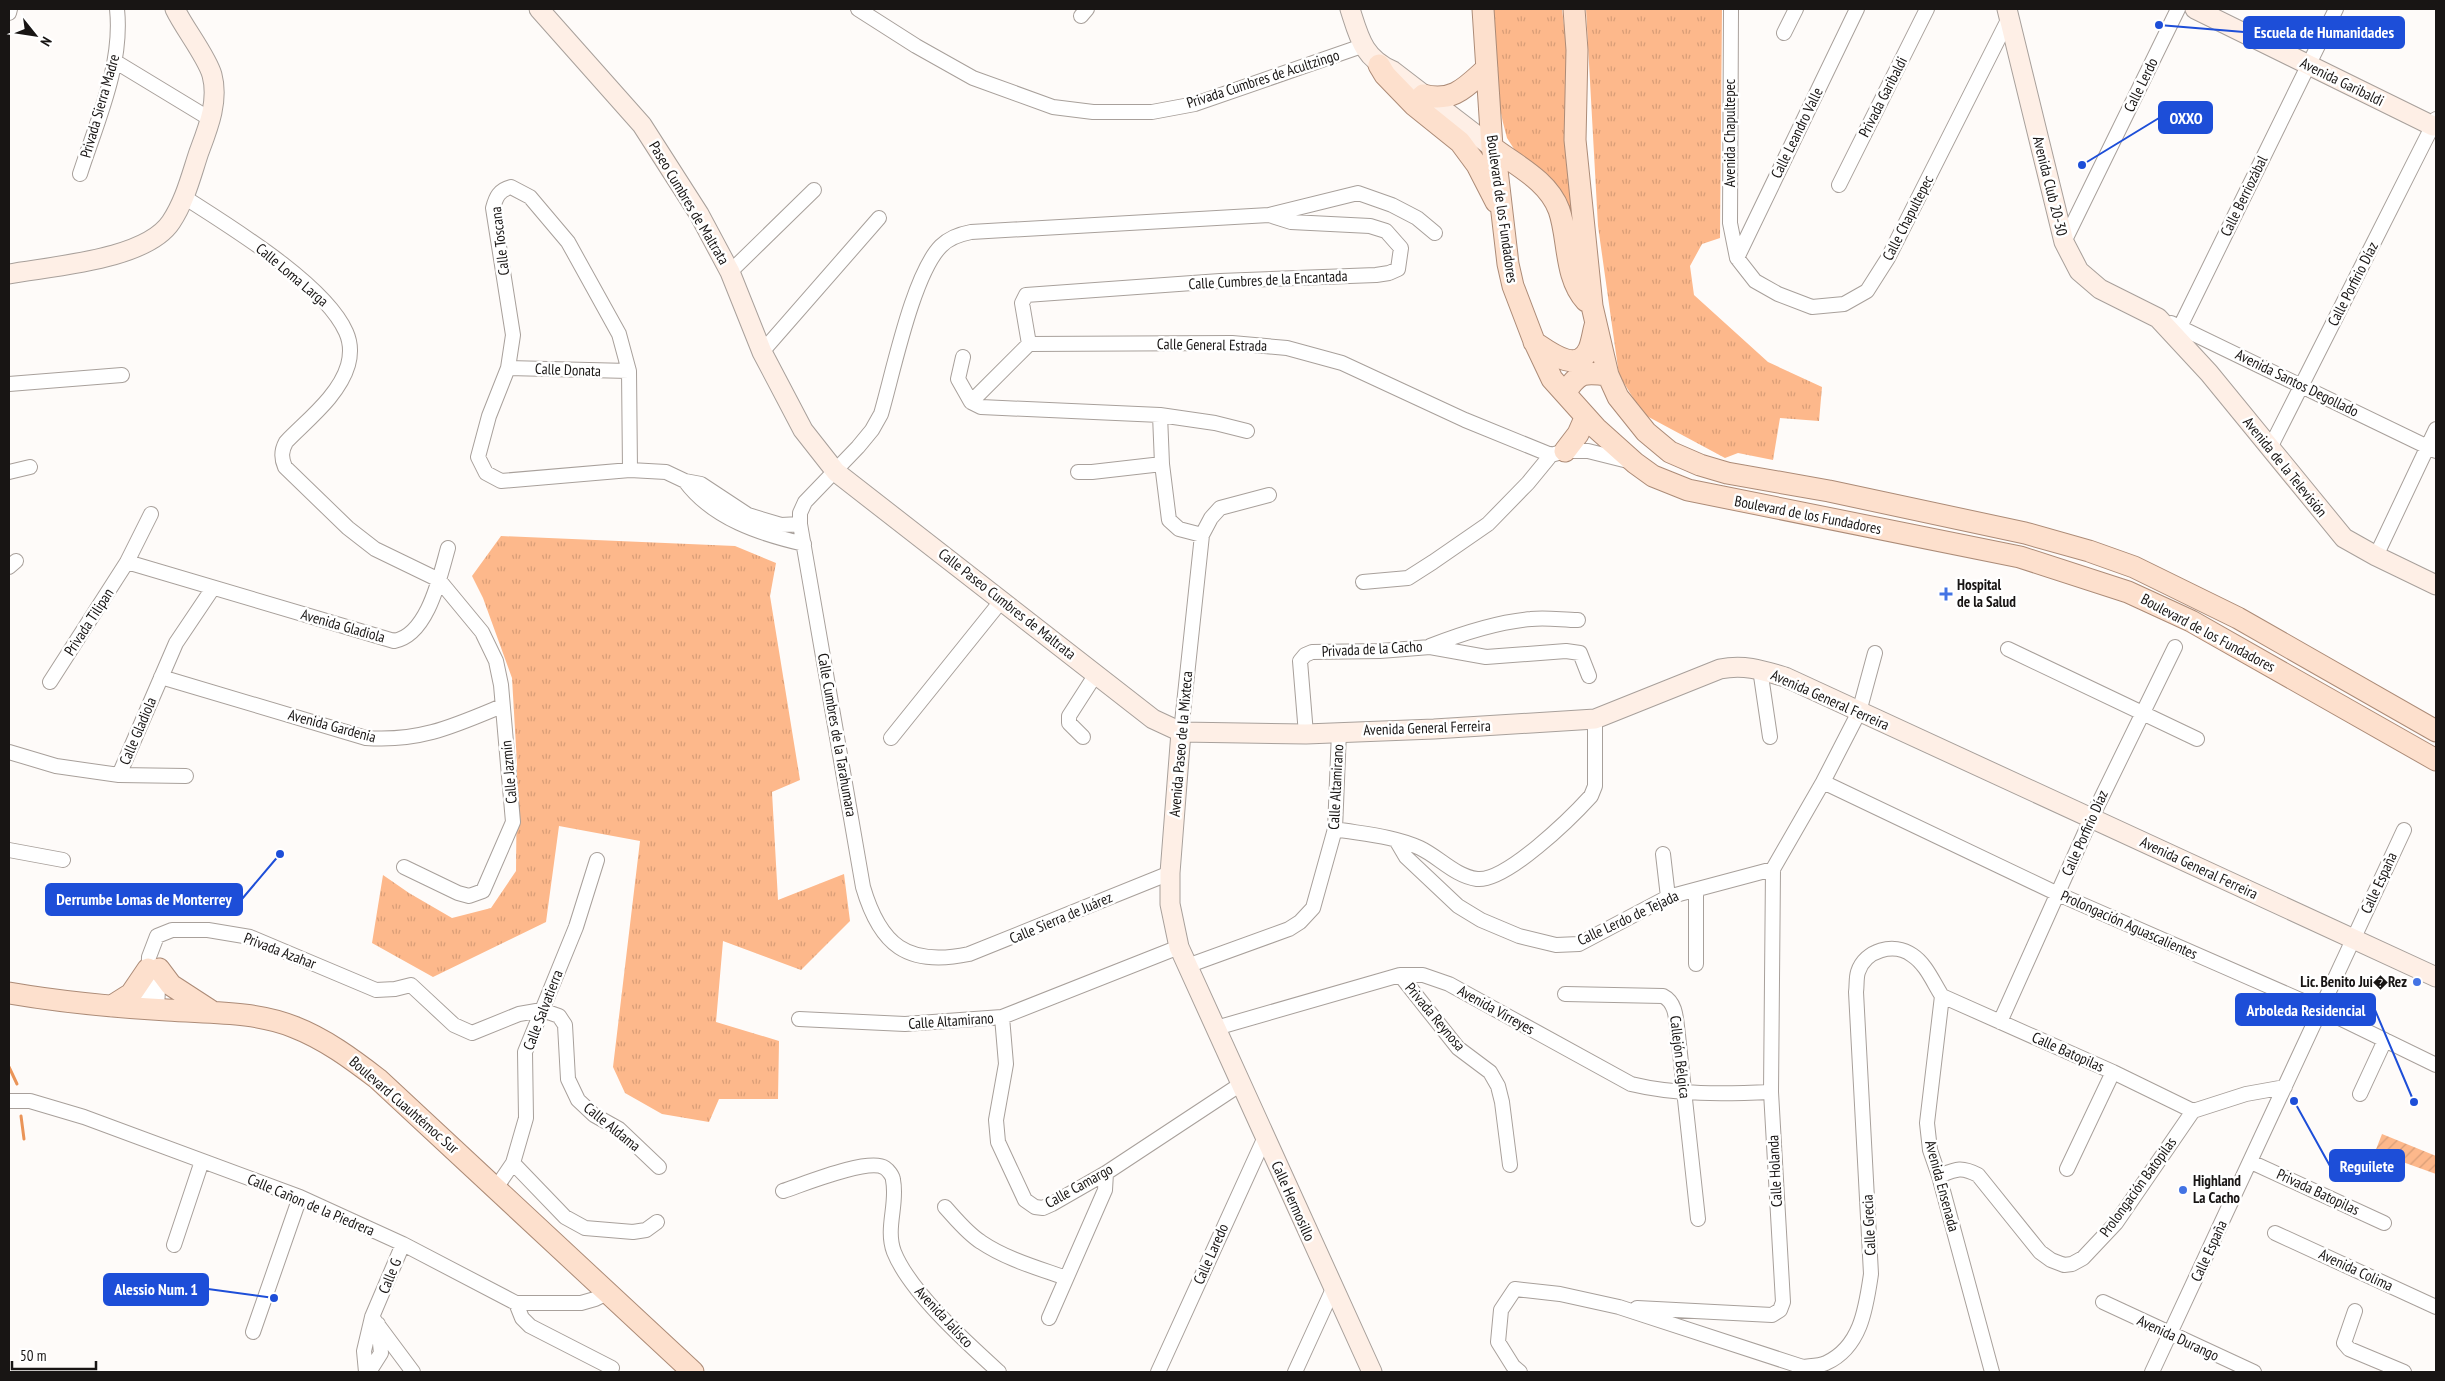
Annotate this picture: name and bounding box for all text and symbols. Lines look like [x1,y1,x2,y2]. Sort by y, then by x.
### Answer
north arrow [10,10,60,60]
callout: Escuela de Humanidades [2244,17,2404,48]
text: Escuela de Humanidades [2254,22,2394,42]
text: N [37,34,56,49]
street label: Privada Cumbres de Acultzingo [1184,45,1342,112]
street label: Privada Sierra Madre [76,52,123,160]
street label: Privada Garibaldi [1854,53,1911,140]
street label: Avenida Garibaldi [2297,53,2387,110]
street label: Calle Lerdo [2119,55,2162,115]
street label: Avenida Chapultepec [1720,78,1739,187]
street label: Calle Leandro Valle [1766,84,1827,181]
callout: OXXO [2159,102,2212,133]
text: OXXO [2169,108,2203,128]
street label: Boulevard de los Fundadores [1483,134,1522,284]
street label: Avenida Club 20-30 [2029,134,2072,238]
street label: Paseo Cumbres de Maltrata [645,138,734,268]
street label: Calle Berriozábal [2216,152,2271,239]
street label: Calle Chapultepec [1878,171,1937,264]
street label: Calle Toscana [486,206,513,277]
street label: Calle Porfirio Díaz [2323,238,2382,329]
street label: Calle Loma Larga [252,239,332,310]
street label: Calle Cumbres de la Encantada [1188,266,1348,293]
street label: Calle General Estrada [1157,334,1267,355]
street label: Avenida Santos Degollado [2232,344,2362,421]
street label: Calle Donata [535,359,601,380]
street label: Avenida de la Televisión [2239,413,2332,521]
street label: Boulevard de los Fundadores [1733,491,1883,538]
street label: Calle Paseo Cumbres de Maltrata [935,544,1080,663]
place label: Hospital de la Salud [1957,575,2016,611]
street label: Privada Tilipan [60,584,117,659]
marker: Hospital de la Salud [1939,587,1953,601]
street label: Boulevard de los Fundadores [2138,589,2279,676]
street label: Avenida Gladiola [299,604,387,647]
street label: Privada de la Cacho [1321,636,1423,661]
street label: Calle Cumbres de la Tarahumara [814,652,861,818]
street label: Avenida General Ferreira [1768,665,1892,734]
street label: Avenida Paseo de la Mixteca [1165,670,1196,818]
street label: Calle Gladiola [115,694,160,767]
street label: Avenida Gardenia [286,705,378,746]
street label: Avenida General Ferreira [1363,716,1491,739]
street label: Calle Jazmín [496,740,521,805]
street label: Calle Altamirano [1324,744,1347,830]
street label: Calle Porfirio Díaz [2057,787,2112,879]
street label: Avenida General Ferreira [2137,832,2261,903]
street label: Calle España [2356,849,2401,917]
callout: Derrumbe Lomas de Monterrey [46,884,242,915]
street label: Calle Lerdo de Tejada [1574,886,1681,949]
street label: Prolongación Aguascalientes [2058,886,2200,963]
street label: Calle Sierra de Juárez [1007,887,1115,948]
text: Derrumbe Lomas de Monterrey [56,889,232,909]
street label: Privada Azahar [241,928,320,973]
street label: Calle Salvatierra [519,967,567,1053]
place label: Lic. Benito Jui�Rez [2300,972,2407,991]
marker: Lic. Benito Jui�Rez [2411,976,2423,988]
street label: Privada Reynosa [1401,979,1470,1055]
street label: Avenida Virreyes [1454,981,1538,1038]
callout: Arboleda Residencial [2236,994,2375,1025]
text: Arboleda Residencial [2246,1000,2366,1020]
street label: Calle Altamirano [908,1008,994,1033]
street label: Callejón Bélgica [1666,1015,1695,1099]
street label: Calle Batopilas [2029,1027,2107,1076]
street label: Boulevard Cuauhtémoc Sur [346,1052,464,1158]
street label: Calle Aldama [580,1098,645,1155]
street label: Prolongación Batopilas [2095,1133,2180,1240]
street label: Calle Holanda [1763,1135,1786,1208]
street label: Avenida Ensenada [1921,1138,1964,1234]
callout: Reguilete [2330,1150,2404,1181]
text: Reguilete [2340,1156,2394,1176]
street label: Calle Hermosillo [1267,1158,1320,1244]
street label: Calle Camargo [1042,1159,1116,1212]
street label: Privada Batopilas [2274,1164,2363,1219]
street label: Calle Cañon de la Piedrera [245,1169,378,1240]
place label: Highland La Cacho [2193,1171,2241,1207]
marker: Highland La Cacho [2177,1184,2189,1196]
street label: Calle Grecia [1857,1194,1880,1256]
street label: Calle España [2186,1217,2231,1285]
street label: Calle Laredo [1189,1221,1232,1287]
street label: Avenida Colima [2316,1244,2396,1295]
street label: Calle G [374,1255,405,1296]
callout: Alessio Num. 1 [104,1274,208,1305]
text: Alessio Num. 1 [113,1279,198,1299]
street label: Avenida Jalisco [911,1282,978,1351]
street label: Avenida Durango [2134,1310,2222,1365]
scale bar [12,1338,96,1370]
text: 50 m [20,1346,46,1365]

